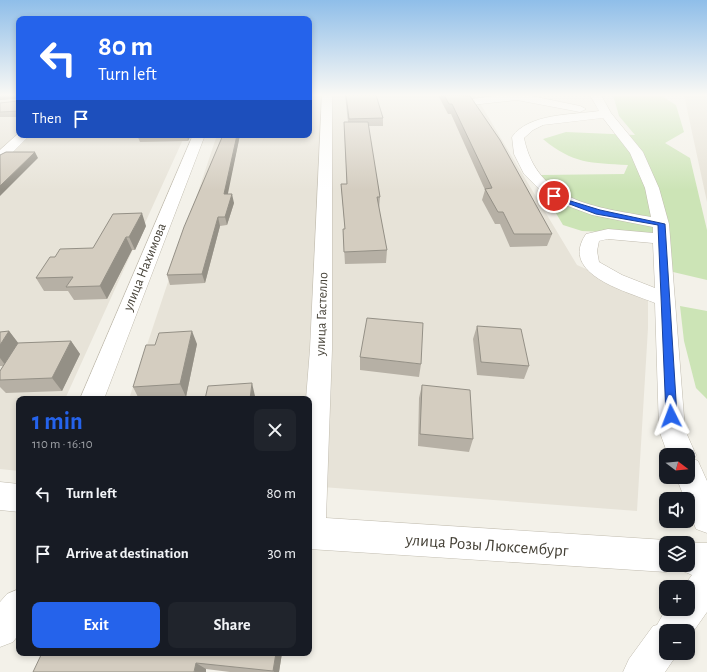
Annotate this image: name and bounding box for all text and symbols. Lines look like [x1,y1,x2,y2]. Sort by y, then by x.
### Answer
icon: left [32,32,84,84]
text: 80 m [98,33,153,61]
text: Turn left [98,66,157,84]
icon: arrive [70,108,92,130]
text: Then [32,111,62,126]
pin [537,179,571,213]
icon: arrive [543,185,565,207]
street label: улица Нахимова [121,221,169,314]
street label: улица Гастелло [314,272,330,357]
position arrow [650,395,692,437]
button: close [254,409,296,451]
text: 1 min [32,410,83,434]
text: 110 m · 16:10 [32,438,93,451]
north arrow [659,448,695,484]
map controls [659,448,695,660]
icon: left [32,483,54,505]
text: Turn left [66,486,117,501]
text: 80 m [266,486,296,501]
button: sound [659,492,695,528]
street label: улица Розы Люксембург [404,531,569,560]
button: layers [659,536,695,572]
icon: arrive [32,543,54,565]
text: Arrive at destination [66,546,189,561]
text: 30 m [267,546,296,561]
button: + [659,580,695,616]
button: Exit [32,602,160,648]
button: Share [168,602,296,648]
button: − [659,624,695,660]

